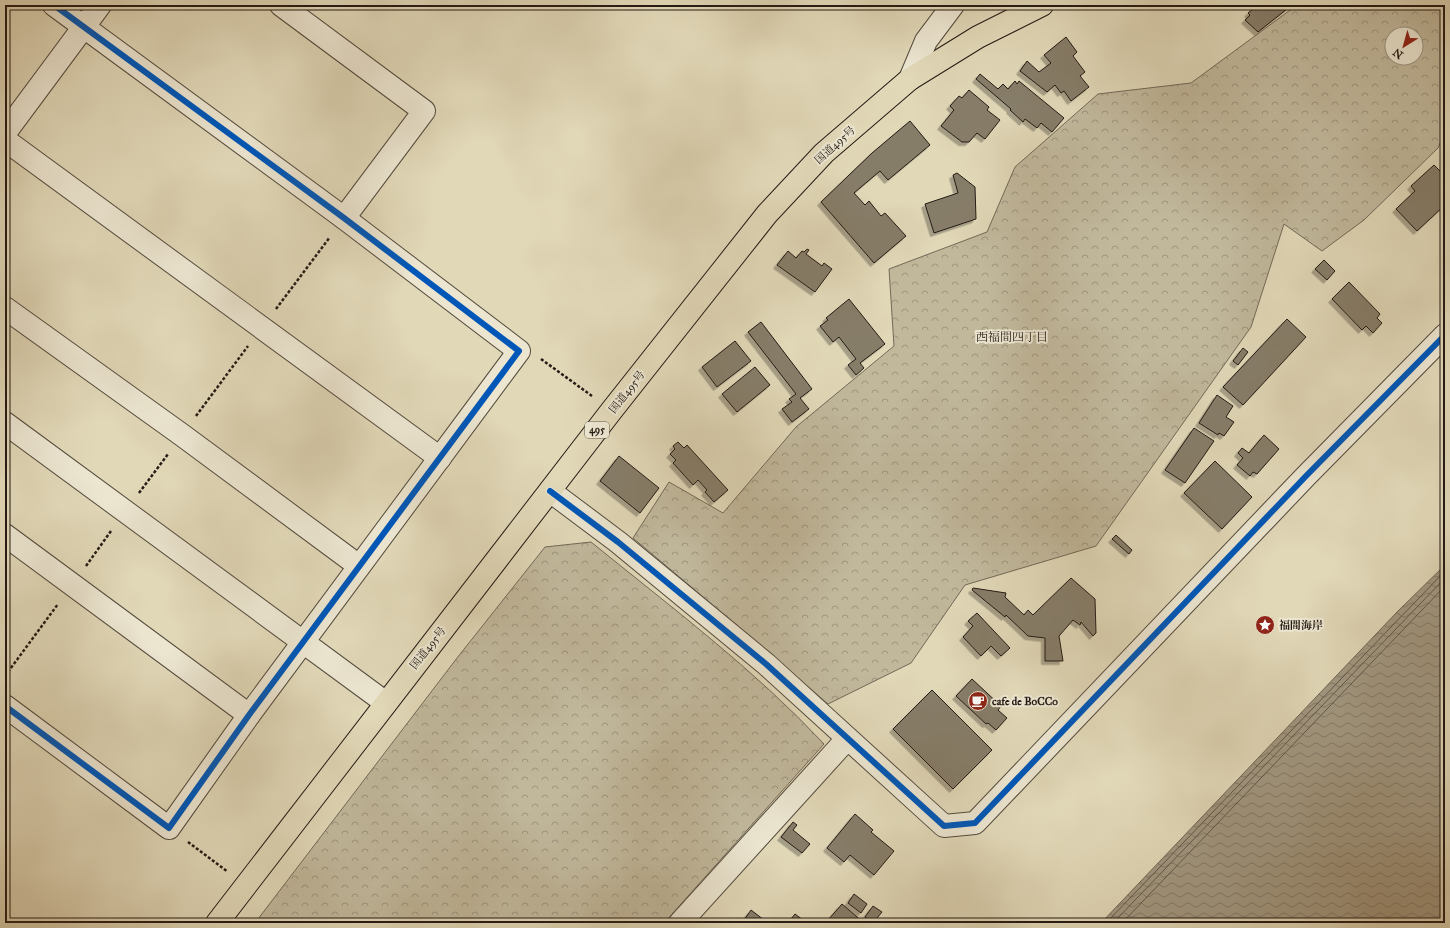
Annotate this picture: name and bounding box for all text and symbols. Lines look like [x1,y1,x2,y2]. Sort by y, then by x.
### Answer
north arrow [1384,26,1424,66]
text: N [1390,45,1406,62]
street label: 国道495号 [812,123,858,167]
district label: 西福間四丁目 [976,330,1048,344]
street label: 国道495号 [606,368,648,416]
road number: 495 [585,422,609,438]
place icon: 福間海岸 [1254,614,1276,636]
place label: 福間海岸 [1279,619,1323,632]
street label: 国道495号 [407,624,449,672]
cafe icon: cafe de BoCCo [967,690,989,712]
place label: cafe de BoCCo [992,695,1058,708]

